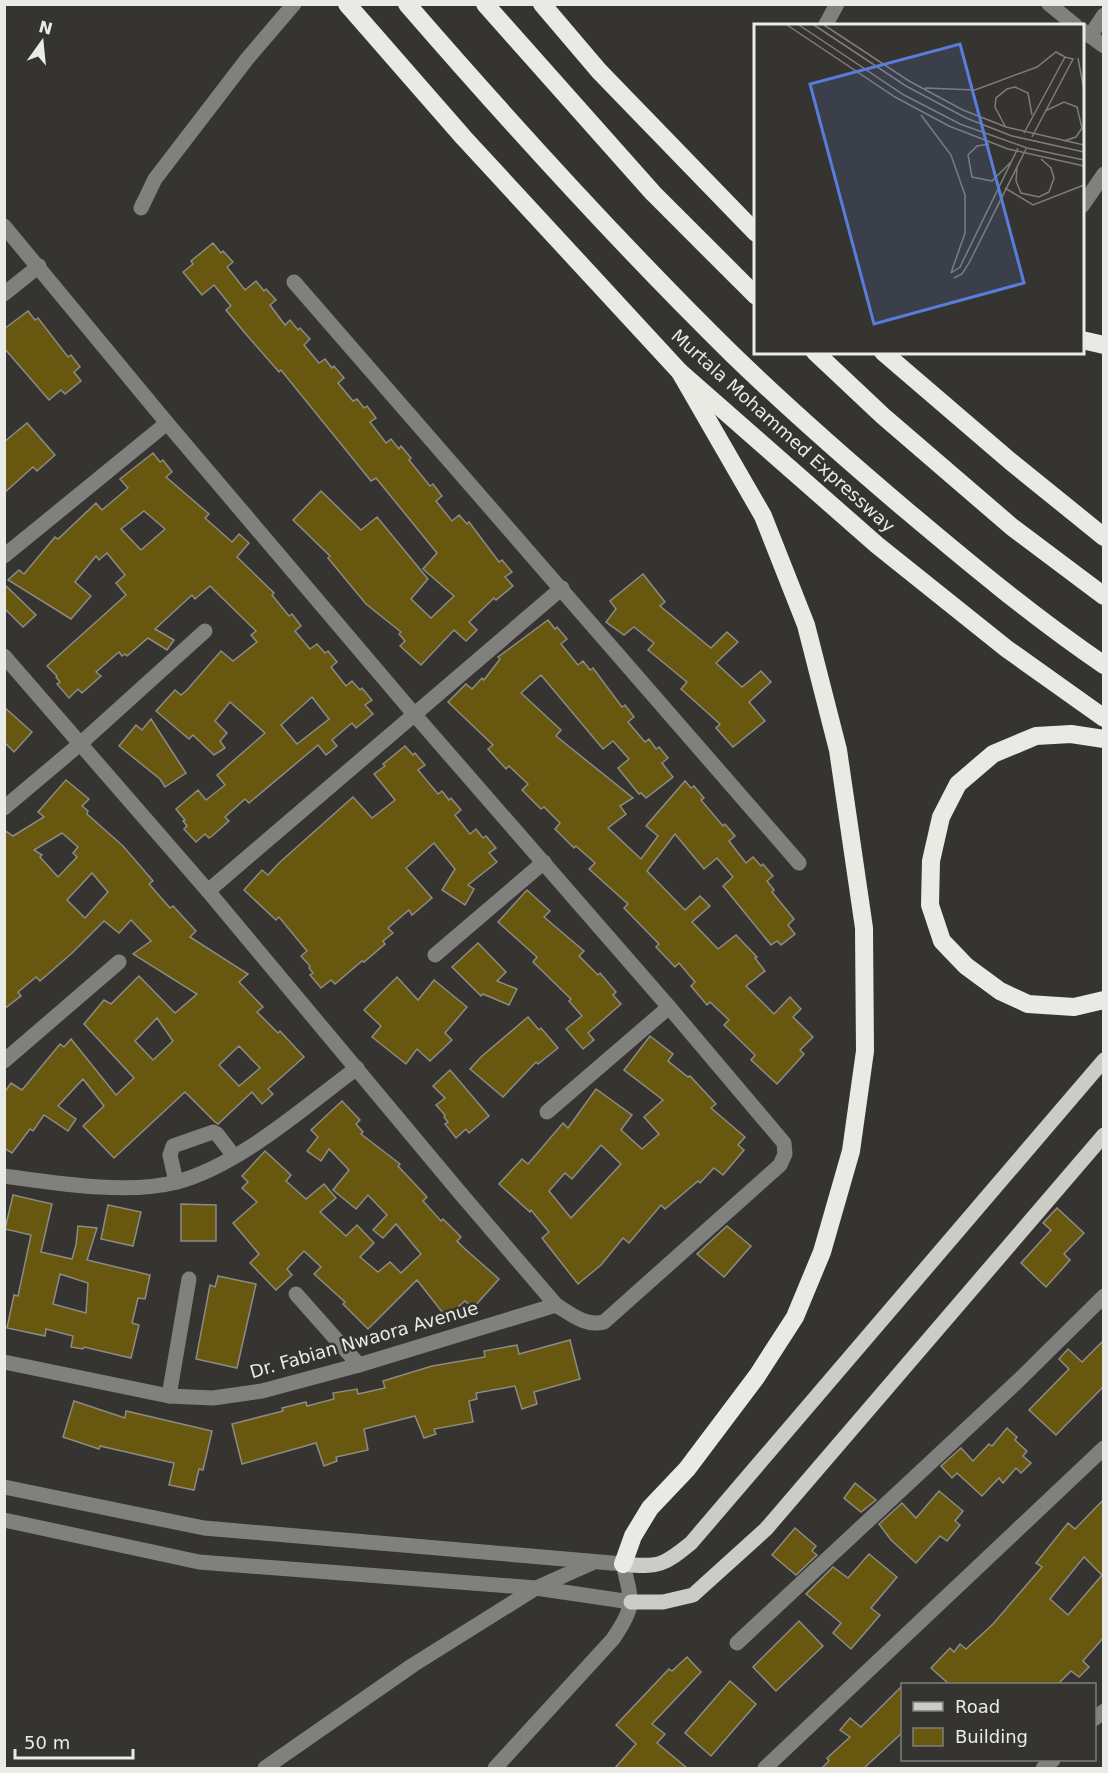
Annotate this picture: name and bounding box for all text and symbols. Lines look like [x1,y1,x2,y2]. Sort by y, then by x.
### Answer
north arrow [12,12,72,72]
text: N [37,17,55,39]
inset map [754,24,1084,354]
street label: Murtala Mohammed Expressway [667,325,900,537]
street label: Dr. Fabian Nwaora Avenue [247,1297,480,1382]
legend [901,1683,1096,1761]
text: Road [955,1696,1000,1717]
scale bar [15,1722,134,1760]
text: Building [955,1726,1028,1747]
text: 50 m [24,1732,70,1753]

